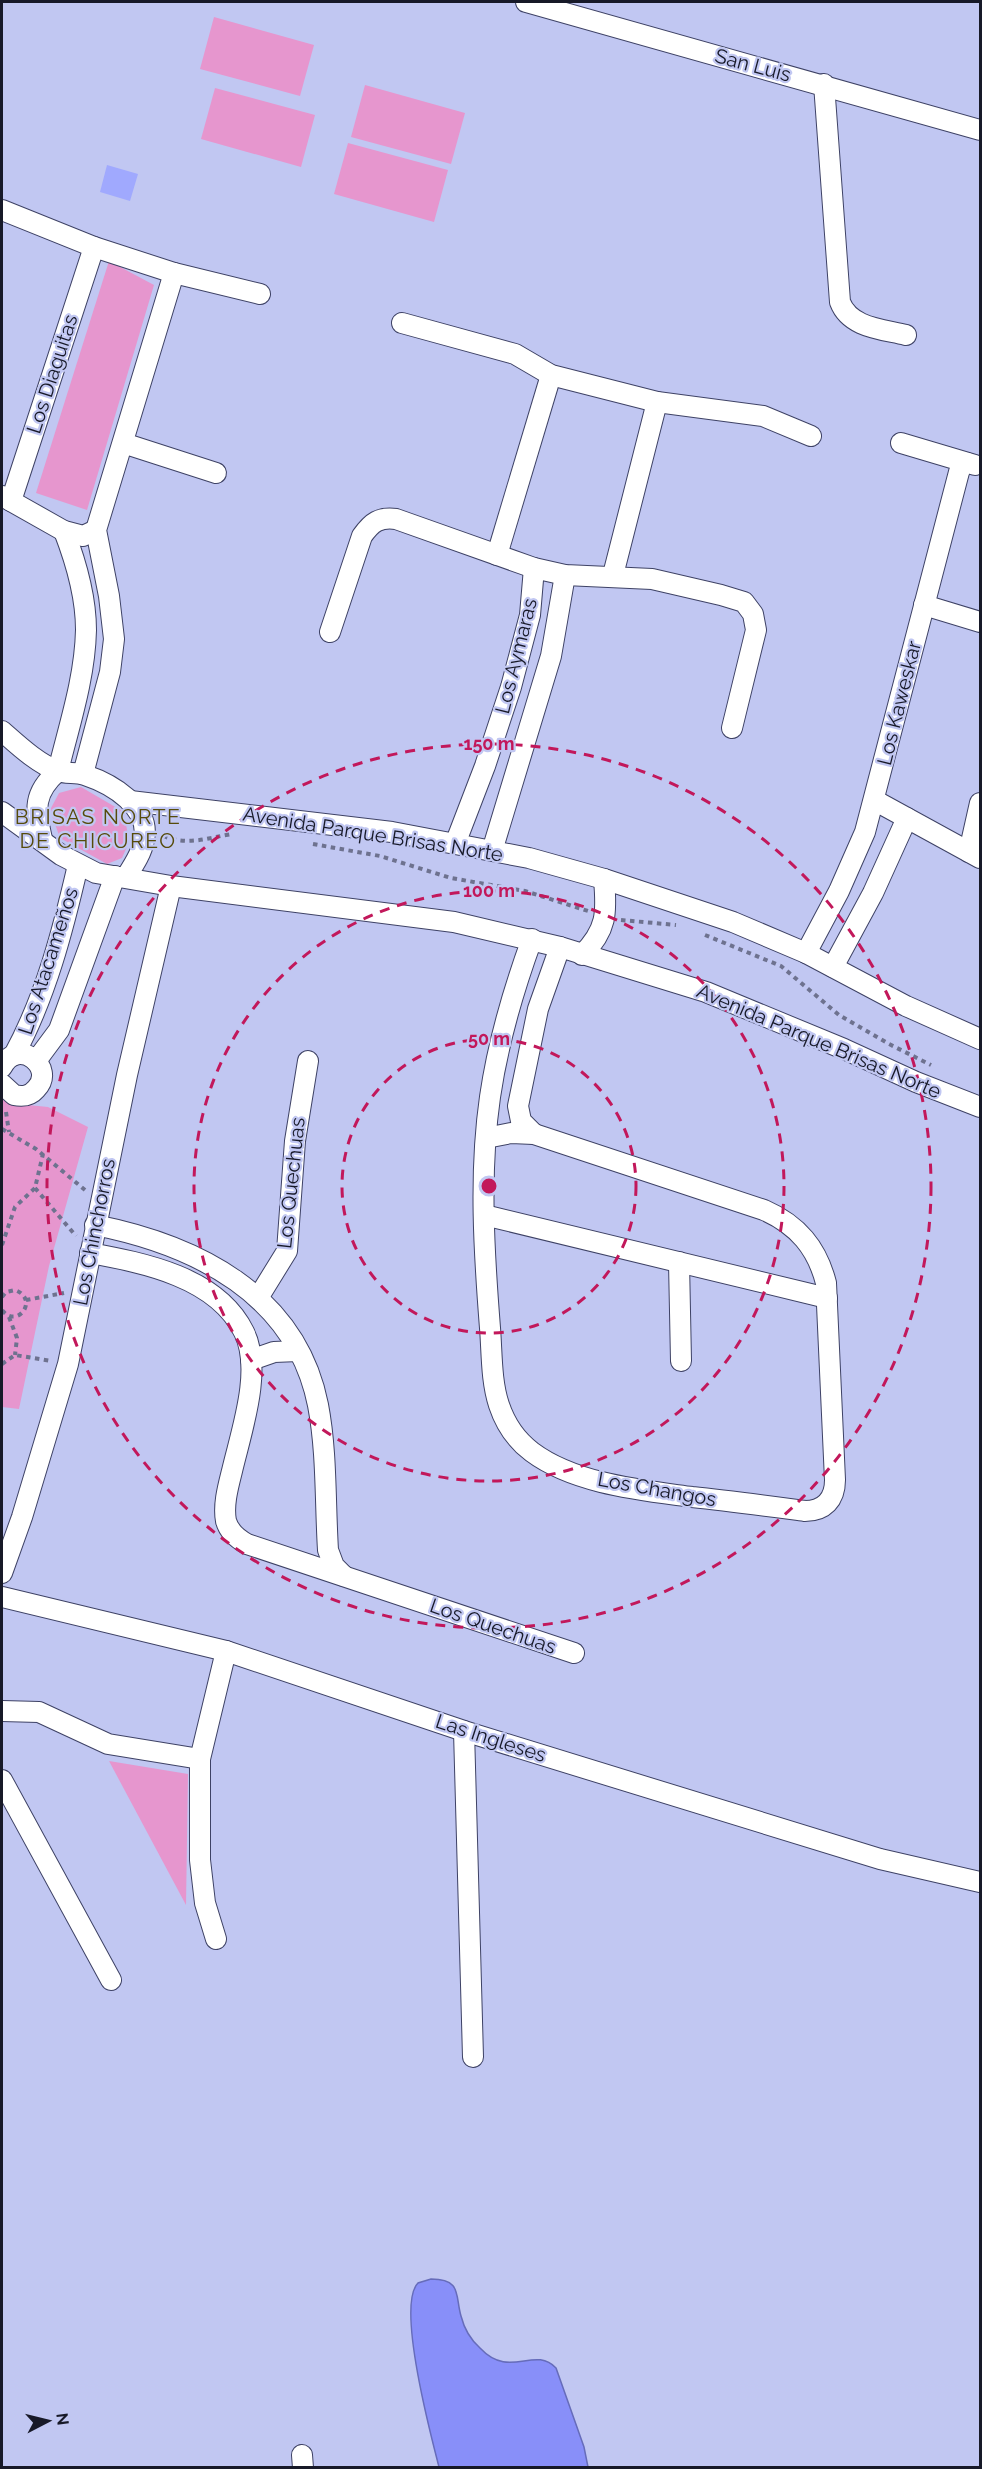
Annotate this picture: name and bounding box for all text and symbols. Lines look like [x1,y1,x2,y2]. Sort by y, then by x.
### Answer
street label: San Luis [713,43,793,87]
street label: Los Diaguitas [22,312,82,436]
street label: Los Aymaras [490,596,542,716]
street label: Los Kaweskar [872,638,926,768]
text: 150 m [464,733,515,754]
street label: Avenida Parque Brisas Norte [241,802,505,866]
district label: BRISAS NORTE DE CHICUREO [15,804,181,853]
text: 100 m [463,880,515,901]
street label: Los Atacameños [13,884,83,1038]
street label: Avenida Parque Brisas Norte [693,979,945,1103]
text: 50 m [468,1028,510,1049]
street label: Los Quechuas [272,1116,310,1250]
street label: Los Chinchorros [68,1156,120,1308]
centre of rings [479,1176,499,1196]
street label: Los Changos [596,1467,718,1511]
street label: Los Quechuas [427,1593,559,1659]
street label: Las Ingleses [433,1709,549,1767]
north arrow [18,2391,78,2451]
text: N [52,2412,73,2426]

